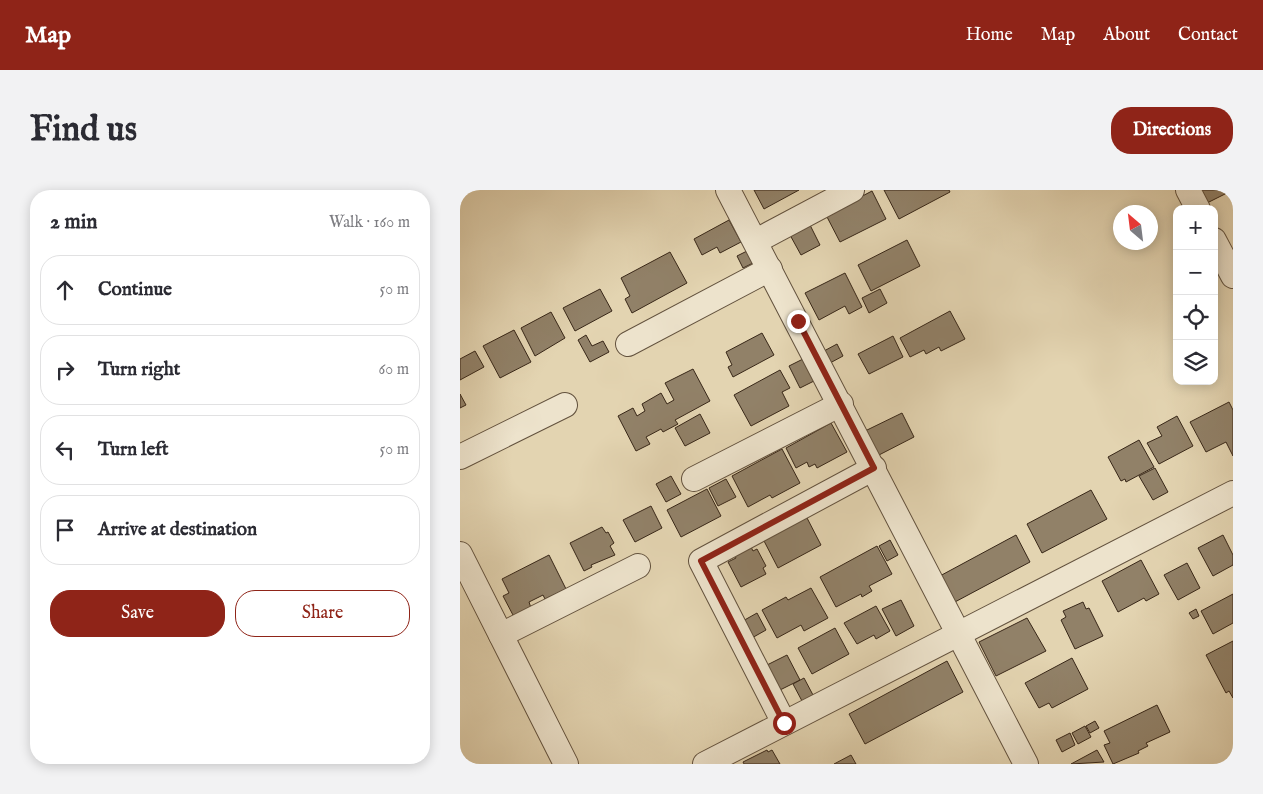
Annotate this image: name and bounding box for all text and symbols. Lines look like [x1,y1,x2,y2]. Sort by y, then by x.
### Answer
text: Map [25,20,71,51]
text: Home [966,24,1013,47]
text: Map [1041,24,1075,47]
text: About [1103,24,1150,47]
text: Contact [1178,24,1238,47]
button: Directions [1111,107,1233,154]
text: Find us [30,108,137,153]
north arrow [1113,205,1158,250]
map controls [1173,205,1218,385]
button: + [1173,205,1218,250]
text: 2 min [50,209,97,236]
text: Walk · 160 m [329,213,410,233]
button: − [1173,250,1218,295]
icon: ahead [51,276,79,304]
text: Continue [98,278,172,302]
text: 50 m [380,280,409,300]
button: locate [1173,295,1218,340]
route end [787,310,810,333]
button: layers [1173,340,1218,385]
icon: right [51,356,79,384]
text: Turn right [98,358,180,382]
text: 60 m [379,360,409,380]
icon: left [51,436,79,464]
text: Turn left [98,438,169,462]
text: 50 m [380,440,409,460]
icon: arrive [51,516,79,544]
text: Arrive at destination [98,518,257,542]
button: Save [50,590,225,637]
button: Share [235,590,410,637]
route start [773,712,796,735]

